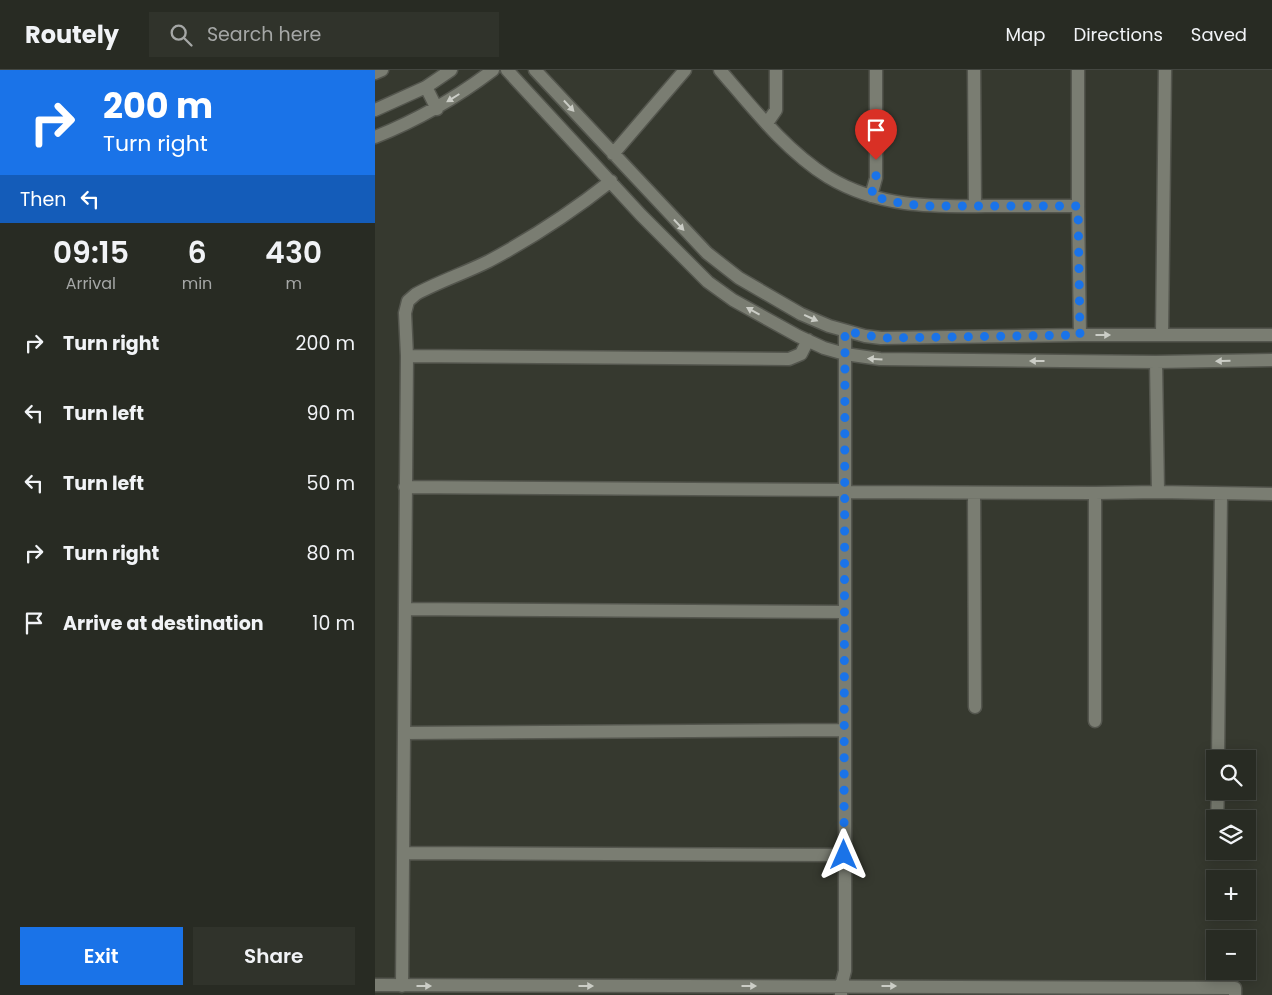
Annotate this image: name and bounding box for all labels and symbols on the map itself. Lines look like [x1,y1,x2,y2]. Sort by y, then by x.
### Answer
one-way arrow [446,94,460,103]
one-way arrow [563,99,575,111]
pin [855,109,897,160]
one-way arrow [673,218,685,230]
one-way arrow [746,307,760,316]
one-way arrow [804,314,818,322]
one-way arrow [1096,331,1112,339]
one-way arrow [866,354,882,362]
one-way arrow [1029,356,1045,364]
one-way arrow [1215,357,1231,365]
position arrow [817,828,869,880]
one-way arrow [416,982,432,990]
one-way arrow [578,982,594,990]
one-way arrow [741,982,757,990]
one-way arrow [882,982,898,990]

